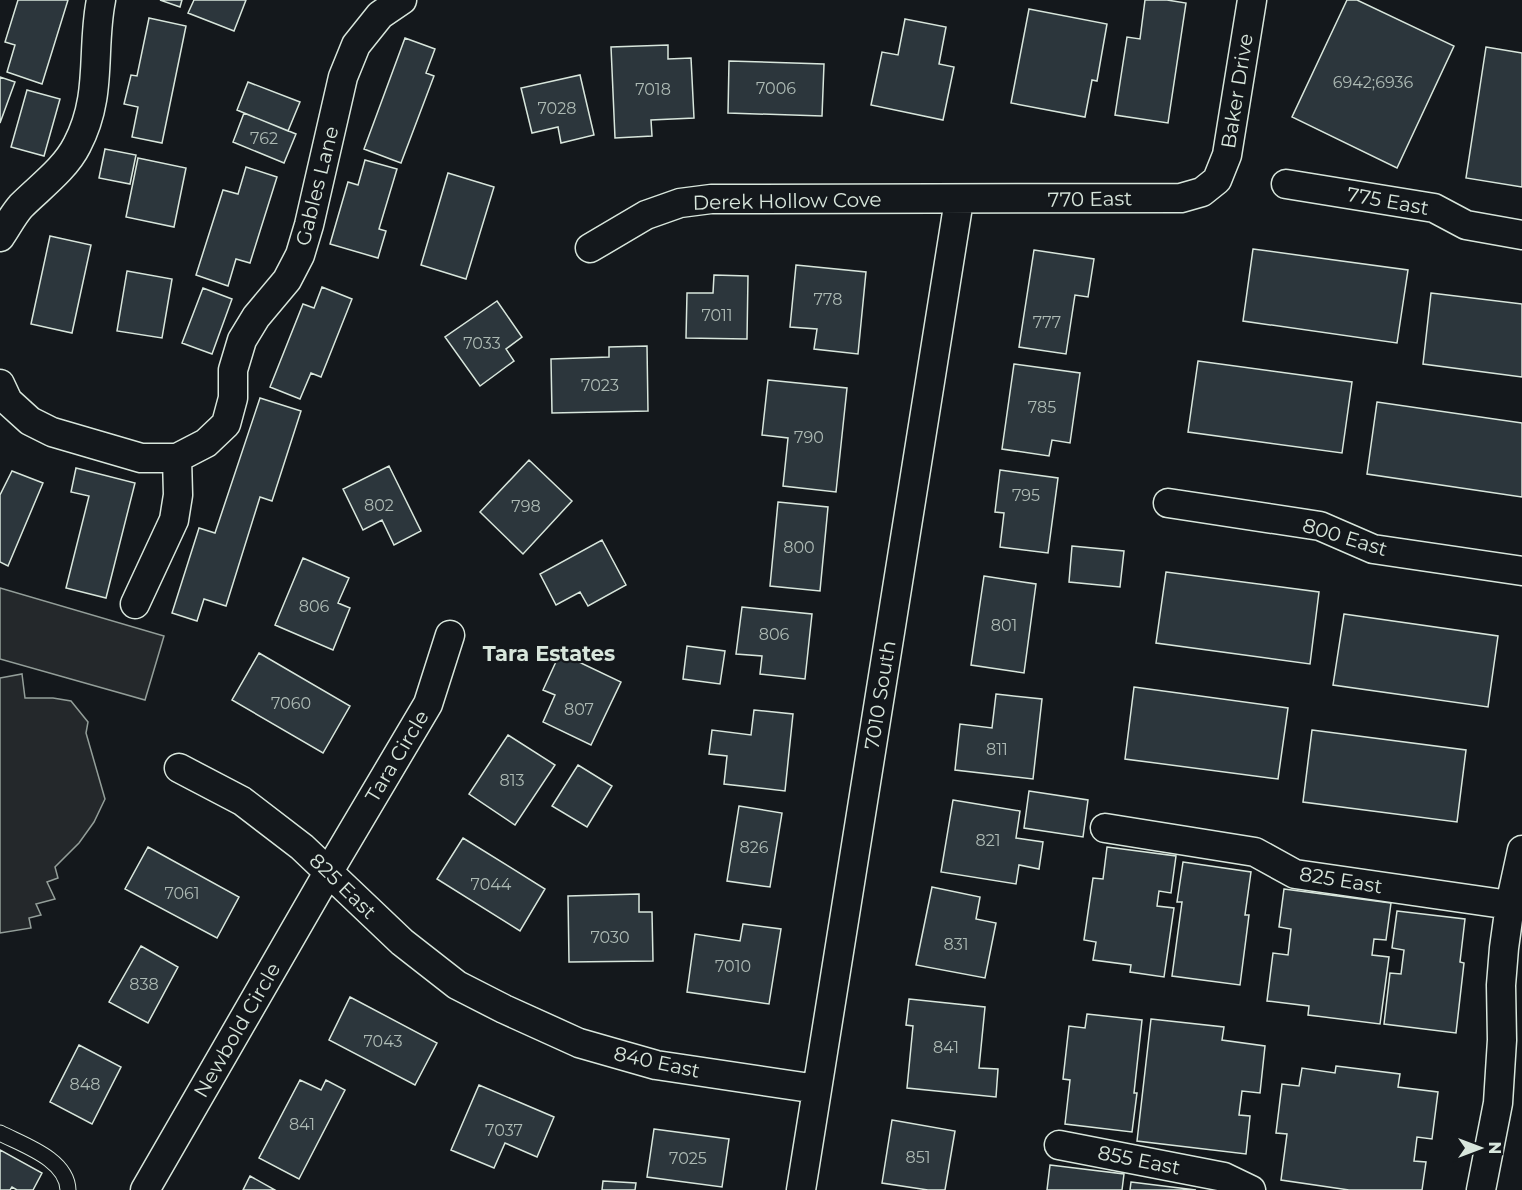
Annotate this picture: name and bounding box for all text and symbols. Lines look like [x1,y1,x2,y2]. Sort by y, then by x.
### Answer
street label: Baker Drive [1216,32,1258,150]
house number: 6942;6936 [1333,73,1414,92]
house number: 7006 [756,79,796,98]
house number: 7018 [635,80,671,99]
house number: 7028 [538,99,577,118]
street label: Gables Lane [291,124,343,248]
house number: 762 [250,129,278,148]
street label: 775 East [1345,182,1431,220]
street label: 770 East [1048,186,1132,212]
street label: Derek Hollow Cove [692,187,882,215]
house number: 778 [814,290,842,309]
house number: 7011 [701,306,733,325]
house number: 777 [1033,313,1061,332]
house number: 7033 [463,334,501,353]
house number: 7023 [581,376,619,395]
house number: 785 [1028,398,1056,417]
house number: 790 [794,428,824,447]
house number: 795 [1012,486,1040,505]
house number: 802 [364,496,394,515]
house number: 798 [511,497,541,516]
street label: 800 East [1300,513,1390,561]
house number: 800 [783,538,815,557]
house number: 806 [299,597,330,616]
house number: 801 [991,616,1017,635]
house number: 806 [759,625,790,644]
street label: 7010 South [860,639,900,751]
district label: Tara Estates [483,641,615,666]
house number: 7060 [271,694,311,713]
house number: 807 [564,700,594,719]
street label: Tara Circle [360,706,434,806]
house number: 811 [986,740,1008,759]
house number: 813 [499,771,525,790]
house number: 821 [975,831,1001,850]
house number: 826 [739,838,769,857]
street label: 825 East [305,848,381,924]
street label: 825 East [1298,862,1384,898]
house number: 7044 [471,875,512,894]
house number: 7061 [164,884,200,903]
house number: 7030 [590,928,630,947]
house number: 831 [943,935,969,954]
house number: 7010 [715,957,751,976]
street label: Newbold Circle [189,958,285,1102]
house number: 838 [129,975,159,994]
house number: 7043 [363,1032,403,1051]
house number: 841 [933,1038,959,1057]
street label: 840 East [612,1041,702,1083]
house number: 848 [69,1075,101,1094]
house number: 841 [289,1115,315,1134]
north arrow [1450,1118,1510,1178]
house number: 7037 [485,1121,523,1140]
street label: 855 East [1096,1140,1182,1180]
text: N [1485,1142,1504,1154]
house number: 851 [905,1148,931,1167]
house number: 7025 [669,1149,707,1168]

